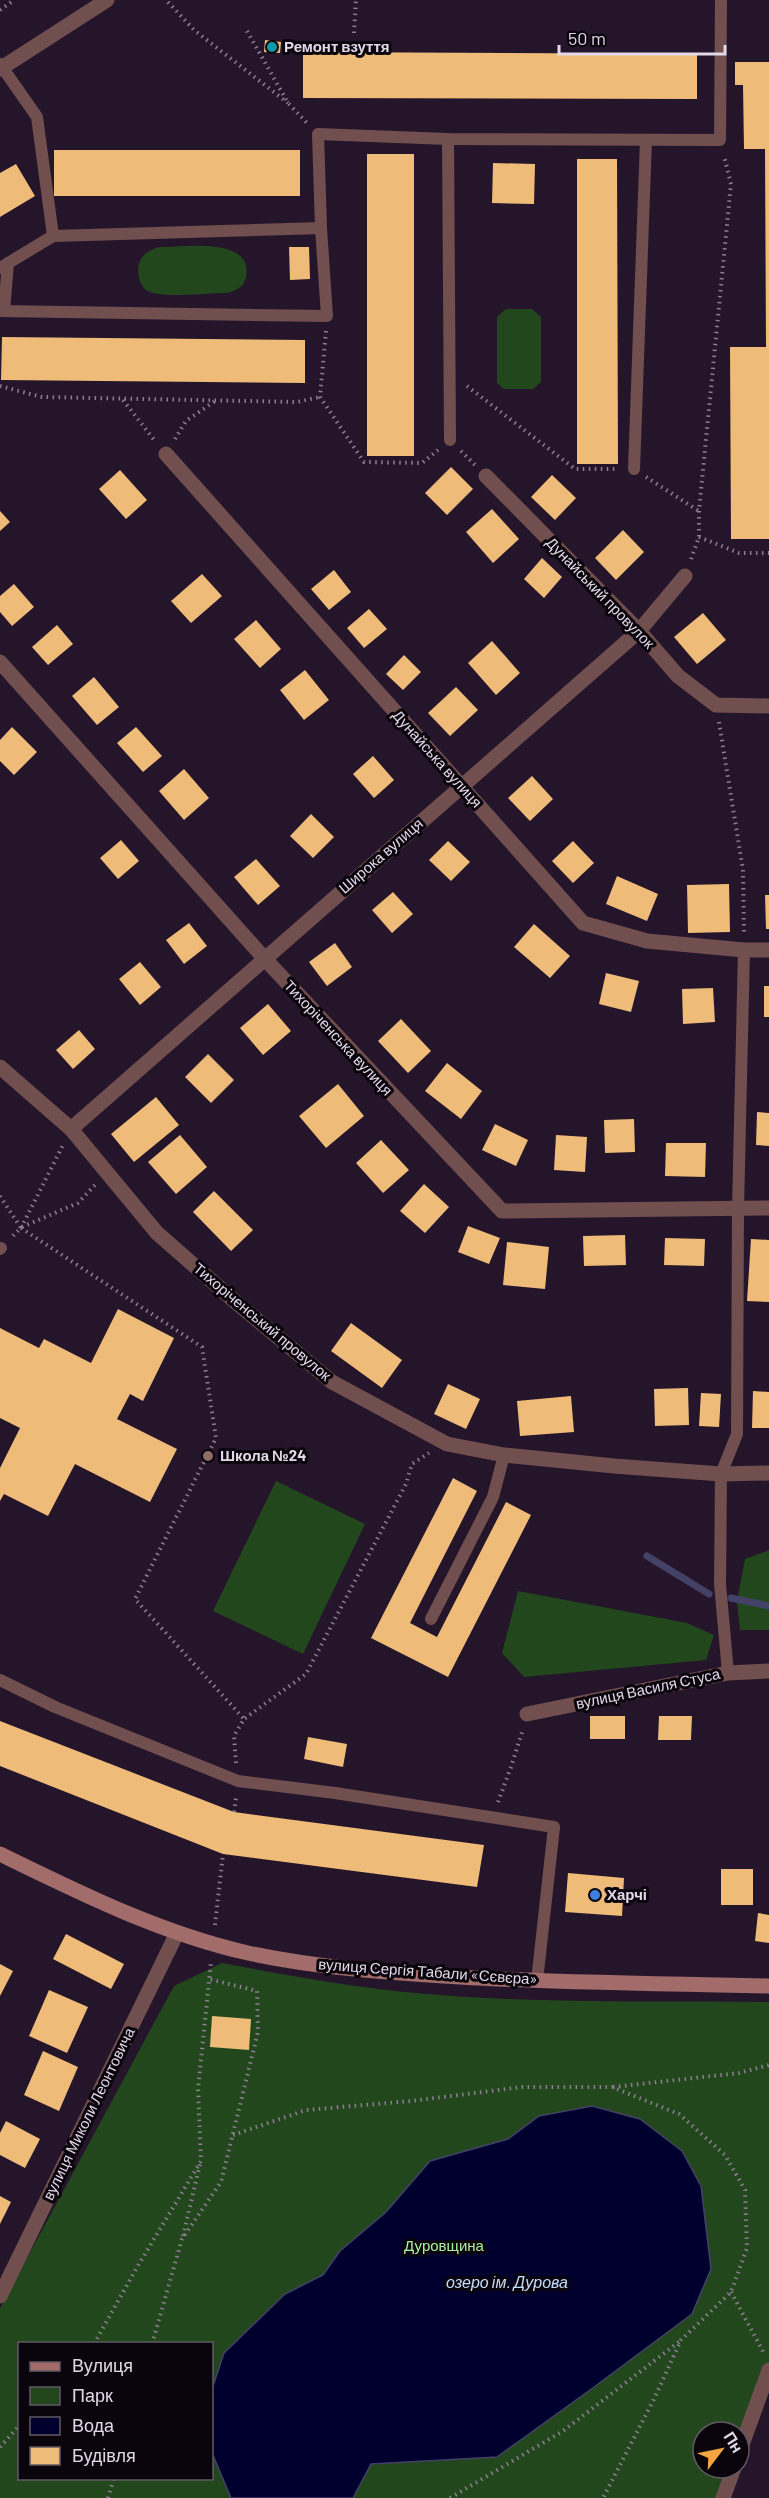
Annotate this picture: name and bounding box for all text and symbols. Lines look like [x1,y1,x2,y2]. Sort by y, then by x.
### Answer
scale bar [559,18,726,56]
text: 50 m [568,27,606,49]
place label: Ремонт взуття [284,37,390,55]
marker: Ремонт взуття [265,40,279,54]
street label: Дунайський провулок [543,533,659,652]
street label: Дунайська вулиця [389,706,486,811]
street label: Широка вулиця [335,814,426,897]
street label: Тихоріченська вулиця [281,976,397,1099]
street label: Тихоріченський провулок [190,1258,335,1384]
place label: Школа №24 [220,1446,306,1464]
marker: Школа №24 [201,1449,215,1463]
street label: вулиця Василя Стуса [574,1664,722,1712]
place label: Харчі [607,1885,647,1903]
marker: Харчі [588,1888,602,1902]
street label: вулиця Сергія Табали «Сєвєра» [318,1954,538,1988]
street label: вулиця Миколи Леонтовича [38,2024,138,2203]
park label: Дуровщина [404,2236,485,2254]
water label: озеро ім. Дурова [446,2272,568,2291]
legend [18,2342,213,2480]
text: Вулиця [72,2354,133,2376]
text: Парк [72,2384,113,2406]
text: Вода [72,2414,115,2436]
north arrow [691,2420,751,2480]
text: Пн [720,2428,748,2456]
text: Будівля [72,2444,136,2466]

